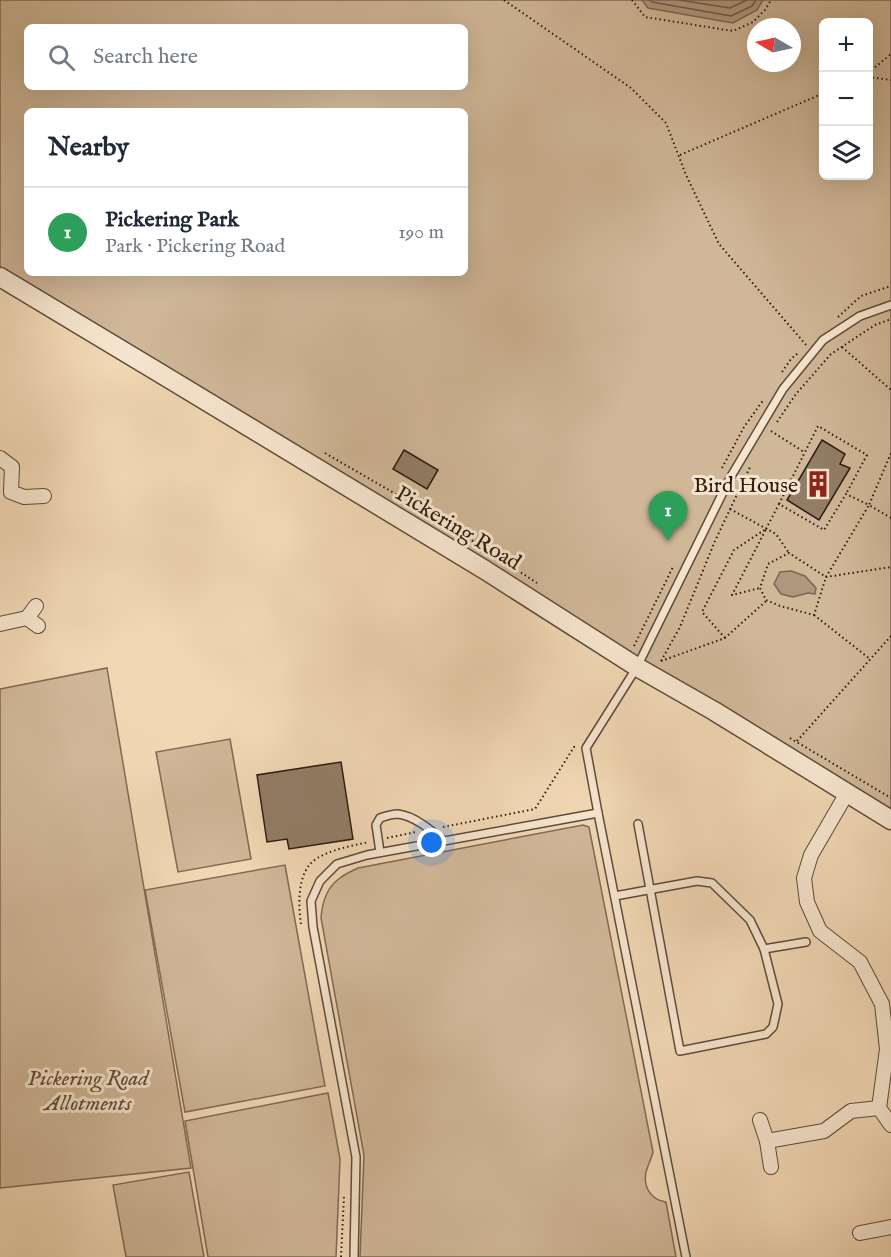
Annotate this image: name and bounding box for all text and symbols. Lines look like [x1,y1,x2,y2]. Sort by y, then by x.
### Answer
north arrow [747,18,801,72]
map controls [819,18,873,180]
button: + [819,18,873,72]
search box [24,24,468,90]
icon: search [45,41,78,74]
text: Search here [93,43,198,71]
button: − [819,72,873,126]
button: layers [819,126,873,180]
text: Nearby [48,131,129,164]
text: Pickering Park [105,206,239,234]
text: 1 [64,220,71,245]
text: 190 m [398,220,444,245]
text: Park · Pickering Road [105,234,285,259]
building icon: Bird House [803,469,833,499]
place label: Bird House [693,472,798,500]
street label: Pickering Road [390,480,526,577]
pin: 1 [648,492,688,541]
your location [417,828,446,857]
park label: Pickering Road Allotments [27,1065,150,1118]

